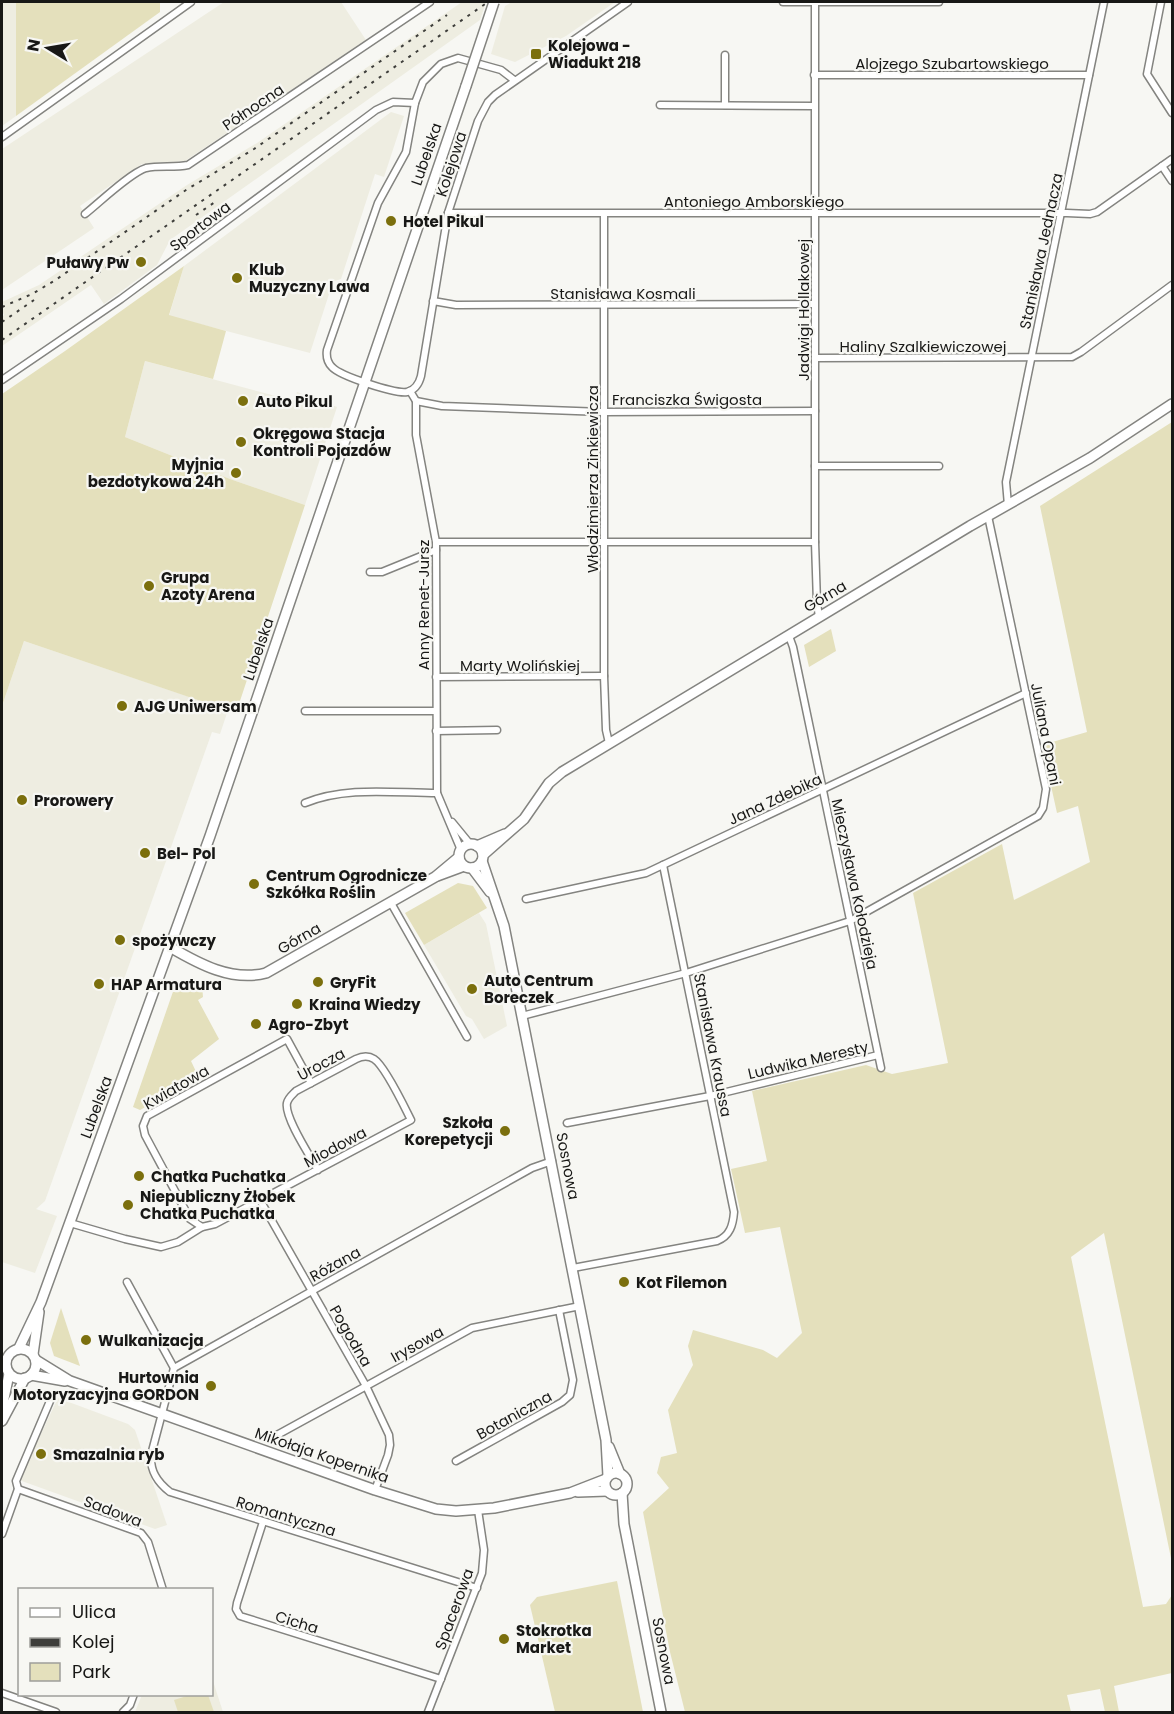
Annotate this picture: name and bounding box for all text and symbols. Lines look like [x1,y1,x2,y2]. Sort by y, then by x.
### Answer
north arrow [18,18,78,78]
place label: Kolejowa - Wiadukt 218 [548,35,641,73]
text: N [21,37,46,53]
marker: Kolejowa - Wiadukt 218 [529,47,543,61]
street label: Alojzego Szubartowskiego [855,53,1049,74]
street label: Północna [218,79,288,135]
street label: Lubelska [406,120,446,188]
street label: Kolejowa [431,129,471,199]
street label: Stanisława Jednacza [1014,171,1068,331]
street label: Antoniego Amborskiego [664,191,844,212]
street label: Sportowa [165,196,235,256]
place label: Hotel Pikul [403,211,484,232]
marker: Hotel Pikul [384,214,398,228]
street label: Jadwigi Hollakowej [793,239,814,381]
place label: Puławy Pw [47,252,129,273]
marker: Puławy Pw [134,255,148,269]
place label: Klub Muzyczny Lawa [249,259,370,297]
marker: Klub Muzyczny Lawa [230,271,244,285]
street label: Stanisława Kosmali [550,283,696,304]
street label: Haliny Szalkiewiczowej [840,336,1006,357]
street label: Włodzimierza Zinkiewicza [582,385,603,573]
street label: Franciszka Świgosta [612,389,762,410]
place label: Auto Pikul [255,391,333,412]
marker: Auto Pikul [236,394,250,408]
place label: Okręgowa Stacja Kontroli Pojazdów [253,423,391,461]
marker: Okręgowa Stacja Kontroli Pojazdów [234,435,248,449]
place label: Myjnia bezdotykowa 24h [88,454,224,492]
marker: Myjnia bezdotykowa 24h [229,466,243,480]
street label: Anny Renet-Jursz [413,540,434,670]
place label: Grupa Azoty Arena [161,567,255,605]
street label: Górna [800,575,850,617]
marker: Grupa Azoty Arena [142,579,156,593]
street label: Lubelska [238,615,278,683]
street label: Marty Wolińskiej [460,655,580,676]
street label: Juliana Opani [1026,681,1066,787]
place label: AJG Uniwersam [134,696,257,717]
marker: AJG Uniwersam [115,699,129,713]
street label: Jana Zdebika [725,768,825,830]
place label: Prorowery [34,790,114,811]
marker: Prorowery [15,793,29,807]
street label: Mieczysława Kołodzieja [827,797,883,971]
place label: Bel- Pol [157,843,216,864]
marker: Bel- Pol [138,846,152,860]
place label: Centrum Ogrodnicze Szkółka Roślin [266,865,427,903]
marker: Centrum Ogrodnicze Szkółka Roślin [247,877,261,891]
street label: Górna [274,917,324,959]
place label: spożywczy [132,930,217,951]
marker: spożywczy [113,933,127,947]
place label: Auto Centrum Boreczek [484,970,593,1008]
street label: Stanisława Kraussa [689,971,737,1119]
place label: GryFit [330,972,376,993]
place label: HAP Armatura [111,974,222,995]
marker: GryFit [311,975,325,989]
marker: HAP Armatura [92,977,106,991]
marker: Auto Centrum Boreczek [465,982,479,996]
place label: Kraina Wiedzy [309,994,421,1015]
marker: Kraina Wiedzy [290,997,304,1011]
place label: Agro-Zbyt [268,1014,349,1035]
marker: Agro-Zbyt [249,1017,263,1031]
street label: Ludwika Meresty [746,1036,871,1084]
street label: Urocza [293,1043,349,1085]
street label: Kwiatowa [139,1060,213,1114]
street label: Lubelska [75,1073,117,1141]
place label: Szkoła Korepetycji [404,1112,493,1150]
street label: Miodowa [300,1122,370,1172]
marker: Szkoła Korepetycji [498,1124,512,1138]
street label: Sosnowa [551,1131,585,1201]
place label: Chatka Puchatka [151,1166,286,1187]
marker: Chatka Puchatka [132,1169,146,1183]
place label: Niepubliczny Żłobek Chatka Puchatka [140,1186,296,1224]
marker: Niepubliczny Żłobek Chatka Puchatka [121,1198,135,1212]
street label: Różana [306,1241,364,1287]
place label: Kot Filemon [636,1272,727,1293]
marker: Kot Filemon [617,1275,631,1289]
street label: Pogodna [325,1301,377,1371]
street label: Irysowa [387,1321,447,1367]
place label: Wulkanizacja [98,1330,204,1351]
marker: Wulkanizacja [79,1333,93,1347]
place label: Hurtownia Motoryzacyjna GORDON [13,1367,199,1405]
marker: Hurtownia Motoryzacyjna GORDON [204,1379,218,1393]
street label: Botaniczna [472,1386,556,1444]
street label: Mikołaja Kopernika [252,1422,392,1488]
place label: Smazalnia ryb [53,1444,164,1465]
marker: Smazalnia ryb [34,1447,48,1461]
street label: Sadowa [81,1490,145,1532]
street label: Romantyczna [233,1491,339,1541]
street label: Spacerowa [430,1565,478,1653]
legend [18,1588,213,1696]
text: Ulica [72,1599,116,1624]
street label: Cicha [273,1606,321,1638]
street label: Sosnowa [647,1616,681,1686]
place label: Stokrotka Market [516,1620,592,1658]
text: Kolej [72,1629,114,1654]
marker: Stokrotka Market [497,1632,511,1646]
text: Park [72,1659,111,1684]

